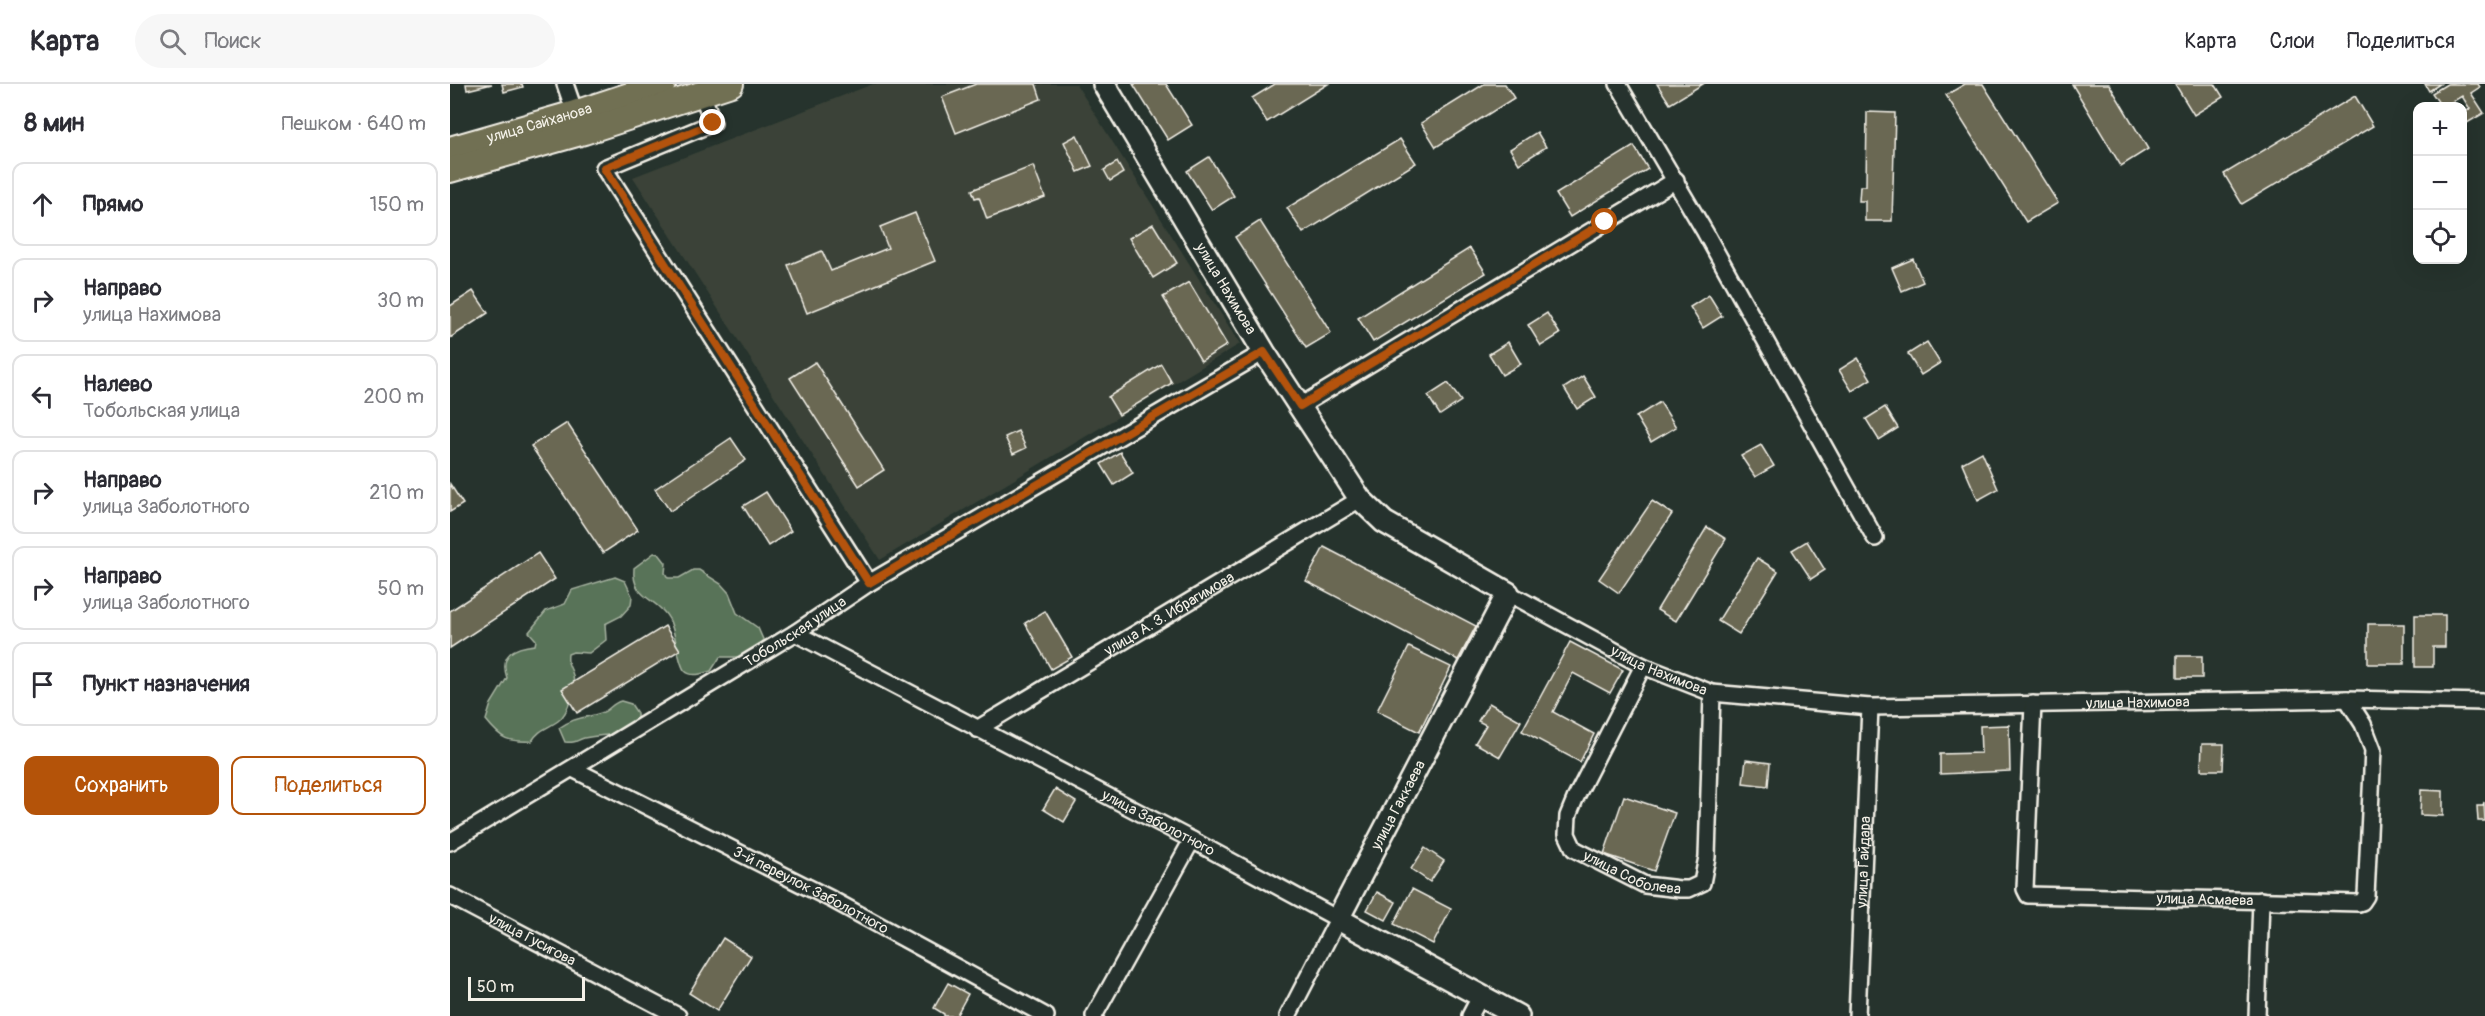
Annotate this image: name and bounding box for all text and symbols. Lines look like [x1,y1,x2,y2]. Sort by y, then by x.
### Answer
search box [135,14,555,68]
text: Карта [30,24,99,59]
icon: search [156,25,189,58]
text: Поиск [204,27,262,55]
text: Карта [2184,28,2236,55]
text: Слои [2269,28,2314,55]
text: Поделиться [2347,28,2455,55]
street label: улица Сайханова [484,99,594,148]
map controls [2413,102,2467,264]
button: + [2413,102,2467,156]
text: 8 мин [24,107,84,139]
route end [699,109,725,135]
text: Пешком · 640 m [282,111,426,136]
button: − [2413,156,2467,210]
icon: ahead [26,188,59,221]
text: Прямо [83,190,143,218]
text: 150 m [370,192,424,217]
route start [1591,208,1617,234]
button: locate [2413,210,2467,264]
street label: улица Нахимова [1190,238,1260,338]
text: Направо [83,274,162,302]
icon: right [26,284,59,317]
text: 30 m [377,288,424,313]
text: улица Нахимова [83,302,221,327]
text: Налево [83,370,152,398]
icon: left [26,380,59,413]
text: 200 m [363,384,424,409]
text: Тобольская улица [83,398,240,423]
text: Направо [83,466,162,494]
icon: right [26,476,59,509]
text: 210 m [369,480,424,505]
text: улица Заболотного [83,494,250,519]
text: Направо [83,562,162,590]
street label: улица А. З. Ибрагимова [1100,568,1238,661]
icon: right [26,572,59,605]
text: 50 m [377,576,424,601]
text: улица Заболотного [83,590,250,615]
street label: Тобольская улица [740,592,850,672]
street label: улица Нахимова [1606,641,1710,700]
icon: arrive [26,668,59,701]
text: Пункт назначения [83,670,250,698]
street label: улица Нахимова [2085,693,2190,713]
button: Сохранить [24,756,219,815]
button: Поделиться [231,756,426,815]
street label: улица Гаккаева [1366,757,1430,854]
street label: улица Заболотного [1098,785,1218,861]
street label: улица Гайдара [1853,816,1875,910]
street label: 3-й переулок Заболотного [730,842,892,939]
street label: улица Соболева [1579,846,1682,899]
street label: улица Асмаева [2156,889,2254,910]
street label: улица Гусигова [484,909,579,971]
scale bar [468,974,585,1002]
text: 50 m [477,977,514,997]

